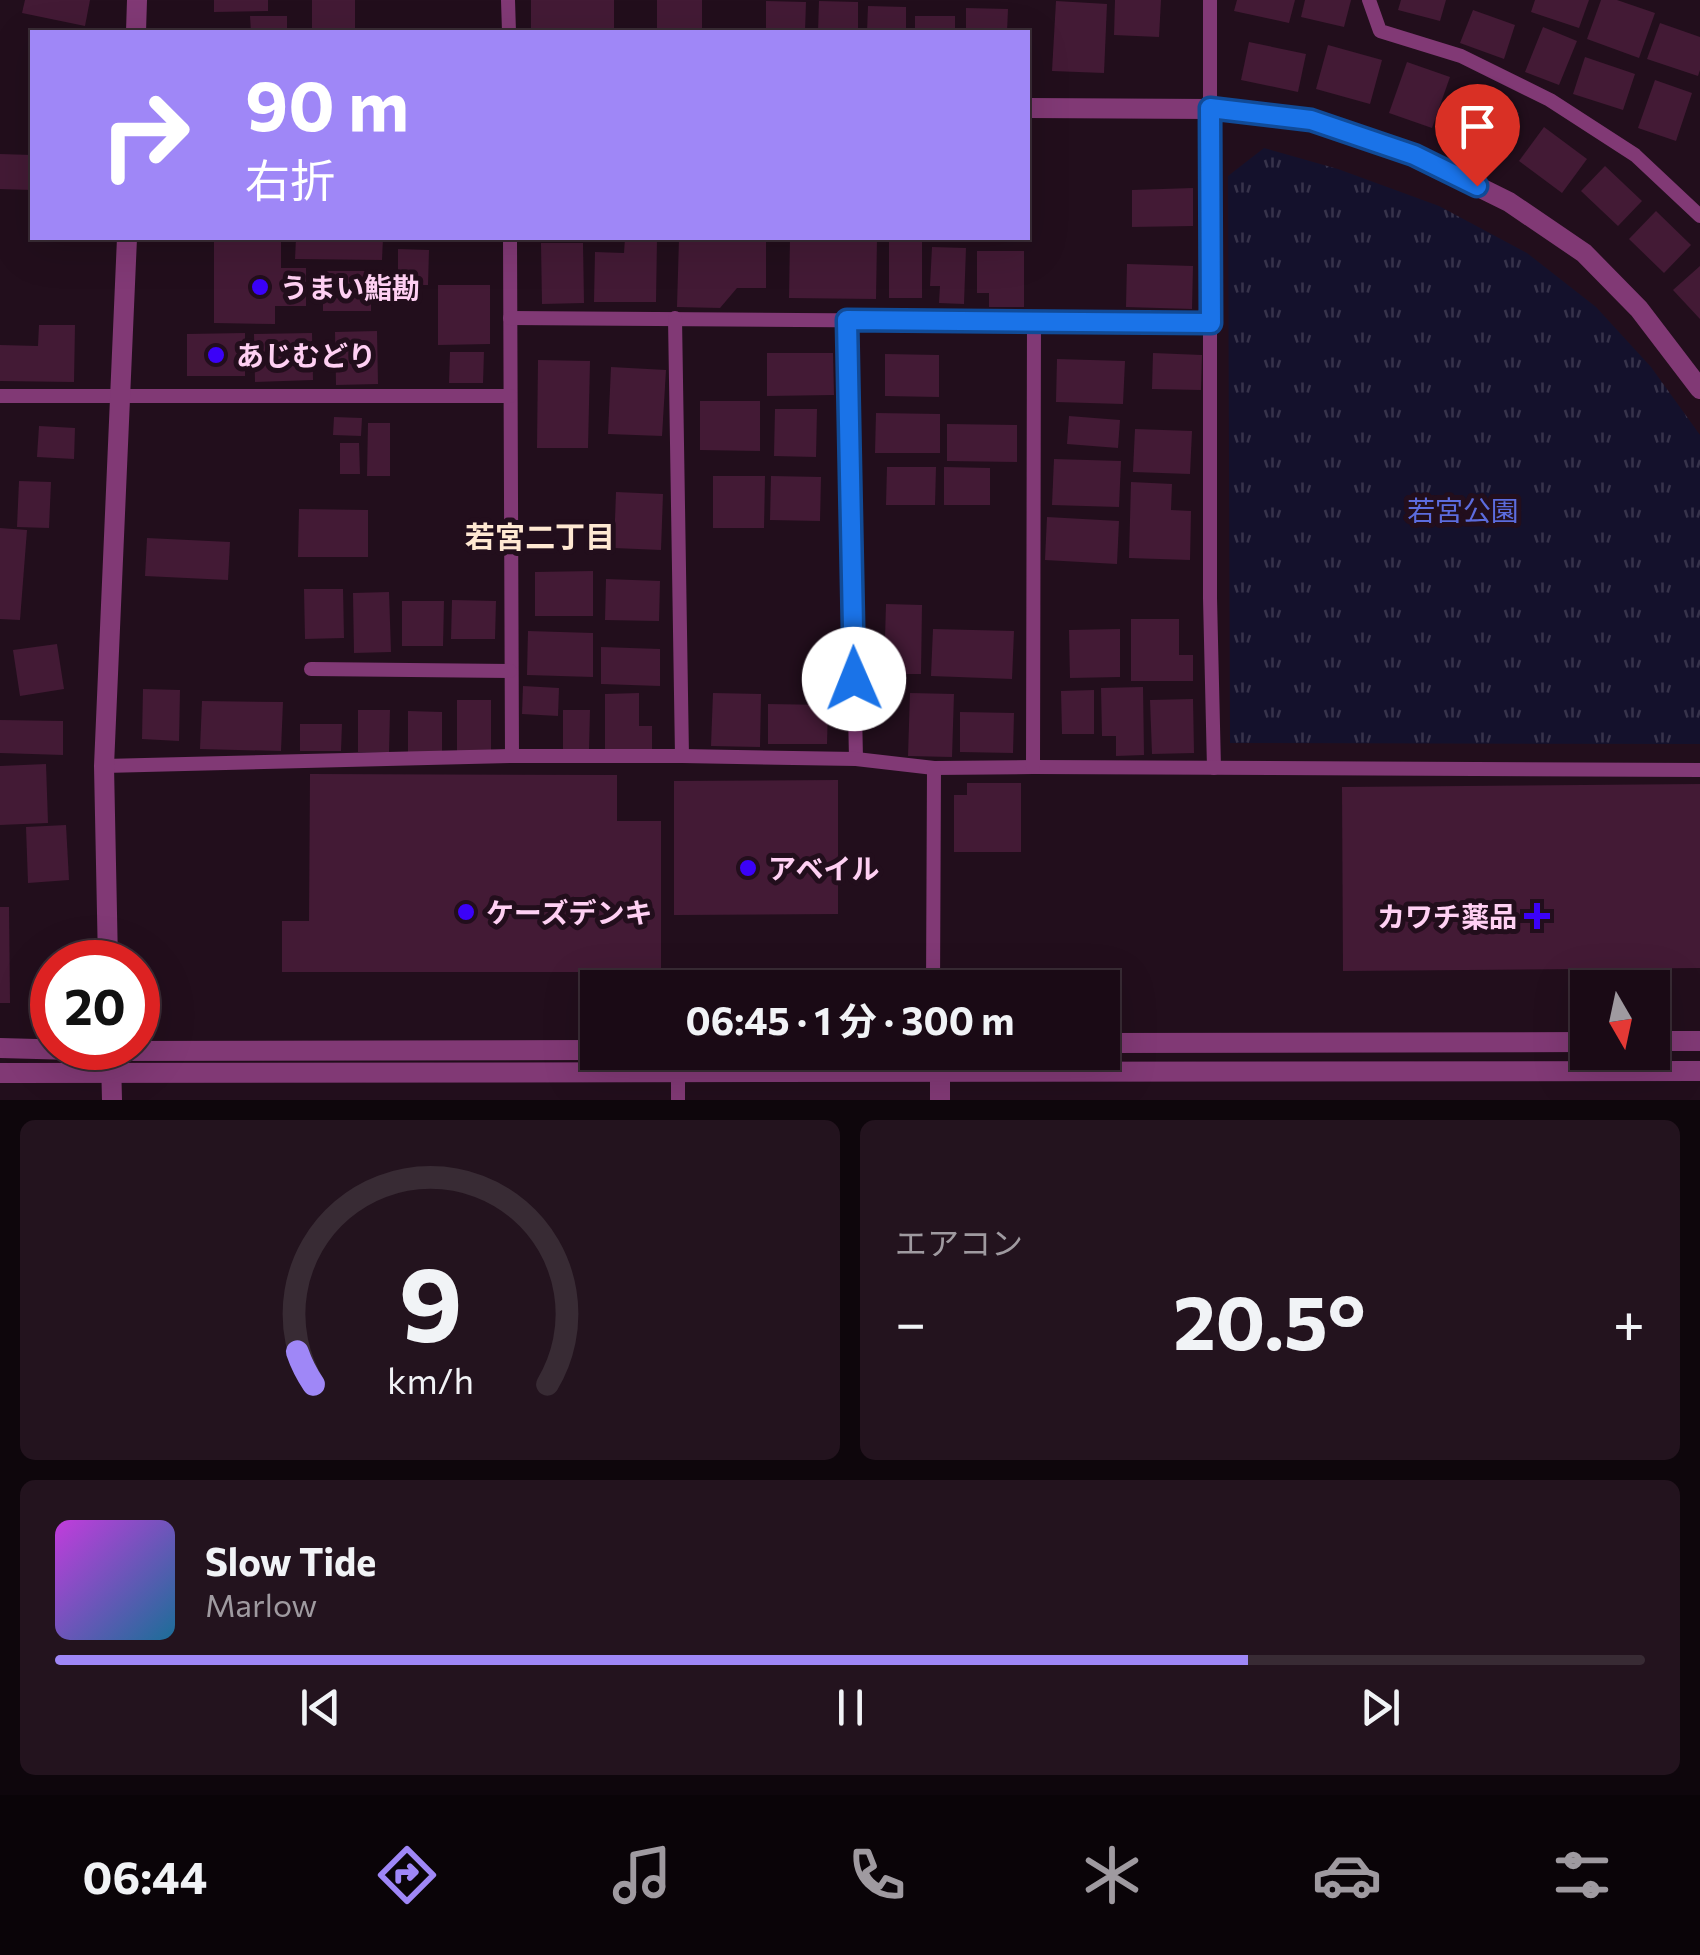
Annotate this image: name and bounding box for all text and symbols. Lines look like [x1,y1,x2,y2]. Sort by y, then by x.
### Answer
text: 90 m [245,60,409,145]
icon: right [80,70,210,200]
pin [1435,84,1520,187]
icon: arrive [1450,99,1505,154]
text: 右折 [245,151,335,206]
place label: うまい鮨勘 [280,270,420,304]
marker: うまい鮨勘 [249,276,271,298]
place label: あじむどり [236,338,376,372]
marker: あじむどり [205,344,227,366]
park label: 若宮公園 [1407,493,1519,527]
district label: 若宮二丁目 [465,517,615,554]
position arrow [802,627,906,731]
place label: アベイル [768,851,879,885]
marker: アベイル [737,857,759,879]
place label: ケーズデンキ [486,895,653,929]
place label: カワチ薬品 [1377,899,1517,933]
marker: ケーズデンキ [455,901,477,923]
marker: カワチ薬品 [1526,905,1548,927]
speed limit sign: 20 [30,940,160,1070]
north arrow [1570,970,1670,1070]
map controls [1570,970,1670,1070]
text: 06:45 · 1 分 · 300 m [686,996,1014,1043]
text: エアコン [895,1222,1023,1262]
text: 9 [398,1236,462,1363]
text: 20.5° [1173,1274,1366,1365]
text: − [895,1287,926,1354]
text: + [1613,1287,1645,1354]
text: km/h [387,1358,473,1401]
text: Slow Tide [205,1537,376,1584]
text: Marlow [205,1584,317,1624]
icon: previous [293,1680,348,1735]
icon: pause [823,1680,878,1735]
icon: next [1353,1680,1408,1735]
icon: directions [372,1840,442,1910]
icon: music [607,1840,677,1910]
icon: phone [842,1840,912,1910]
icon: climate [1077,1840,1147,1910]
icon: car [1312,1840,1382,1910]
icon: filters [1547,1840,1617,1910]
text: 06:44 [83,1848,207,1903]

